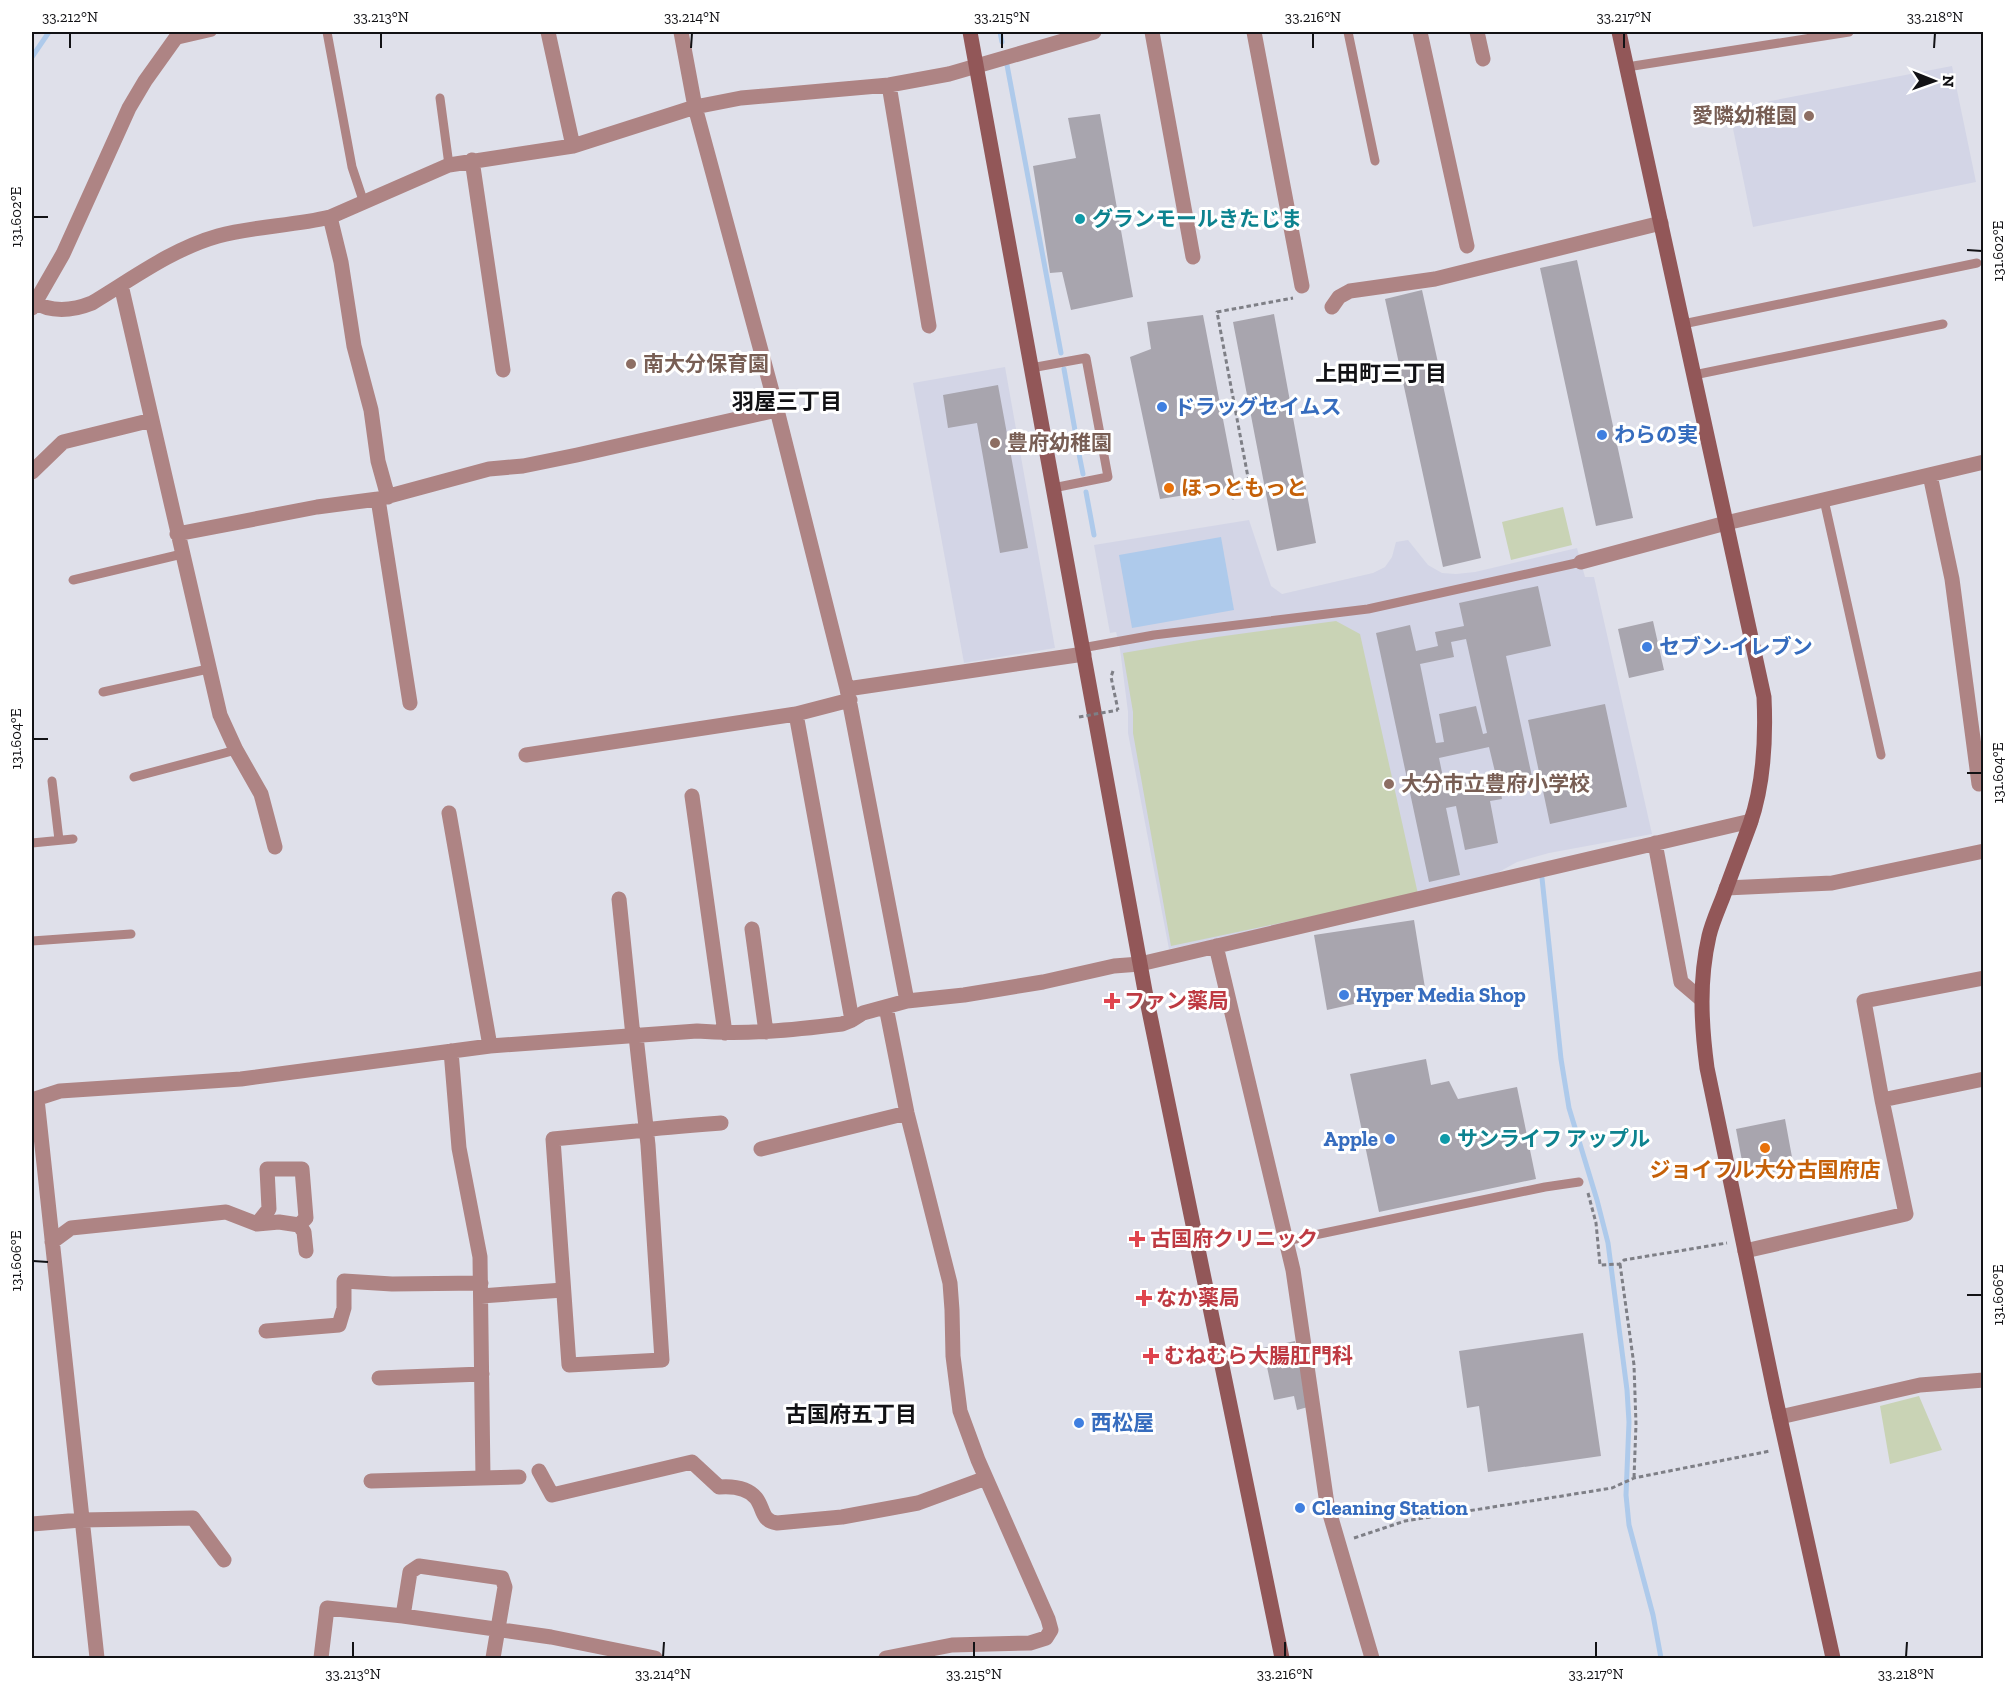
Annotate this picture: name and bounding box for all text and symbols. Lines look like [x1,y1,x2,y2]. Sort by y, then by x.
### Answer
text: 33.212°N [42,8,98,26]
text: 33.213°N [353,8,409,26]
text: 33.214°N [664,8,720,26]
text: 33.215°N [974,8,1030,26]
text: 33.216°N [1285,8,1341,26]
text: 33.217°N [1596,8,1652,26]
text: 33.218°N [1907,8,1963,26]
north arrow [1904,51,1964,111]
text: N [1939,75,1958,88]
place label: 愛隣幼稚園 [1692,103,1797,128]
marker: 愛隣幼稚園 [1802,109,1816,123]
text: 131.602°E [7,186,25,247]
place label: グランモールきたじま [1092,206,1302,231]
marker: グランモールきたじま [1073,212,1087,226]
text: 131.602°E [1989,220,2007,281]
place label: 南大分保育園 [643,351,769,376]
marker: 南大分保育園 [624,357,638,371]
district label: 上田町三丁目 [1315,360,1447,387]
district label: 羽屋三丁目 [732,388,842,415]
place label: ドラッグセイムス [1174,394,1342,419]
marker: ドラッグセイムス [1155,400,1169,414]
place label: わらの実 [1614,422,1698,447]
marker: わらの実 [1595,428,1609,442]
place label: 豊府幼稚園 [1007,430,1112,455]
marker: 豊府幼稚園 [988,436,1002,450]
place label: ほっともっと [1181,475,1307,500]
marker: ほっともっと [1162,481,1176,495]
place label: セブン-イレブン [1659,634,1813,659]
marker: セブン-イレブン [1640,640,1654,654]
text: 131.604°E [7,708,25,769]
text: 131.604°E [1989,742,2007,803]
place label: 大分市立豊府小学校 [1401,771,1590,796]
marker: 大分市立豊府小学校 [1382,777,1396,791]
place label: Hyper Media Shop [1356,982,1526,1007]
place label: ファン薬局 [1124,988,1229,1013]
marker: Hyper Media Shop [1337,988,1351,1002]
marker: ファン薬局 [1105,994,1119,1008]
place label: Apple [1324,1126,1378,1151]
place label: サンライフ アップル [1457,1126,1650,1151]
marker: Apple [1383,1132,1397,1146]
marker: サンライフ アップル [1438,1132,1452,1146]
marker: ジョイフル大分古国府店 [1758,1141,1772,1155]
place label: ジョイフル大分古国府店 [1650,1157,1881,1182]
place label: 古国府クリニック [1150,1226,1318,1251]
text: 131.606°E [7,1230,25,1292]
marker: 古国府クリニック [1128,1230,1146,1248]
text: 131.606°E [1989,1264,2007,1326]
place label: なか薬局 [1156,1285,1240,1310]
marker: なか薬局 [1137,1291,1151,1305]
place label: むねむら大腸肛門科 [1164,1343,1353,1368]
marker: むねむら大腸肛門科 [1142,1347,1160,1365]
district label: 古国府五丁目 [785,1401,917,1428]
place label: 西松屋 [1091,1410,1154,1435]
marker: 西松屋 [1072,1416,1086,1430]
place label: Cleaning Station [1312,1495,1469,1520]
marker: Cleaning Station [1293,1501,1307,1515]
text: 33.213°N [325,1665,381,1683]
text: 33.214°N [635,1665,691,1683]
text: 33.215°N [946,1665,1002,1683]
text: 33.216°N [1257,1665,1313,1683]
text: 33.217°N [1568,1665,1624,1683]
text: 33.218°N [1878,1665,1934,1683]

